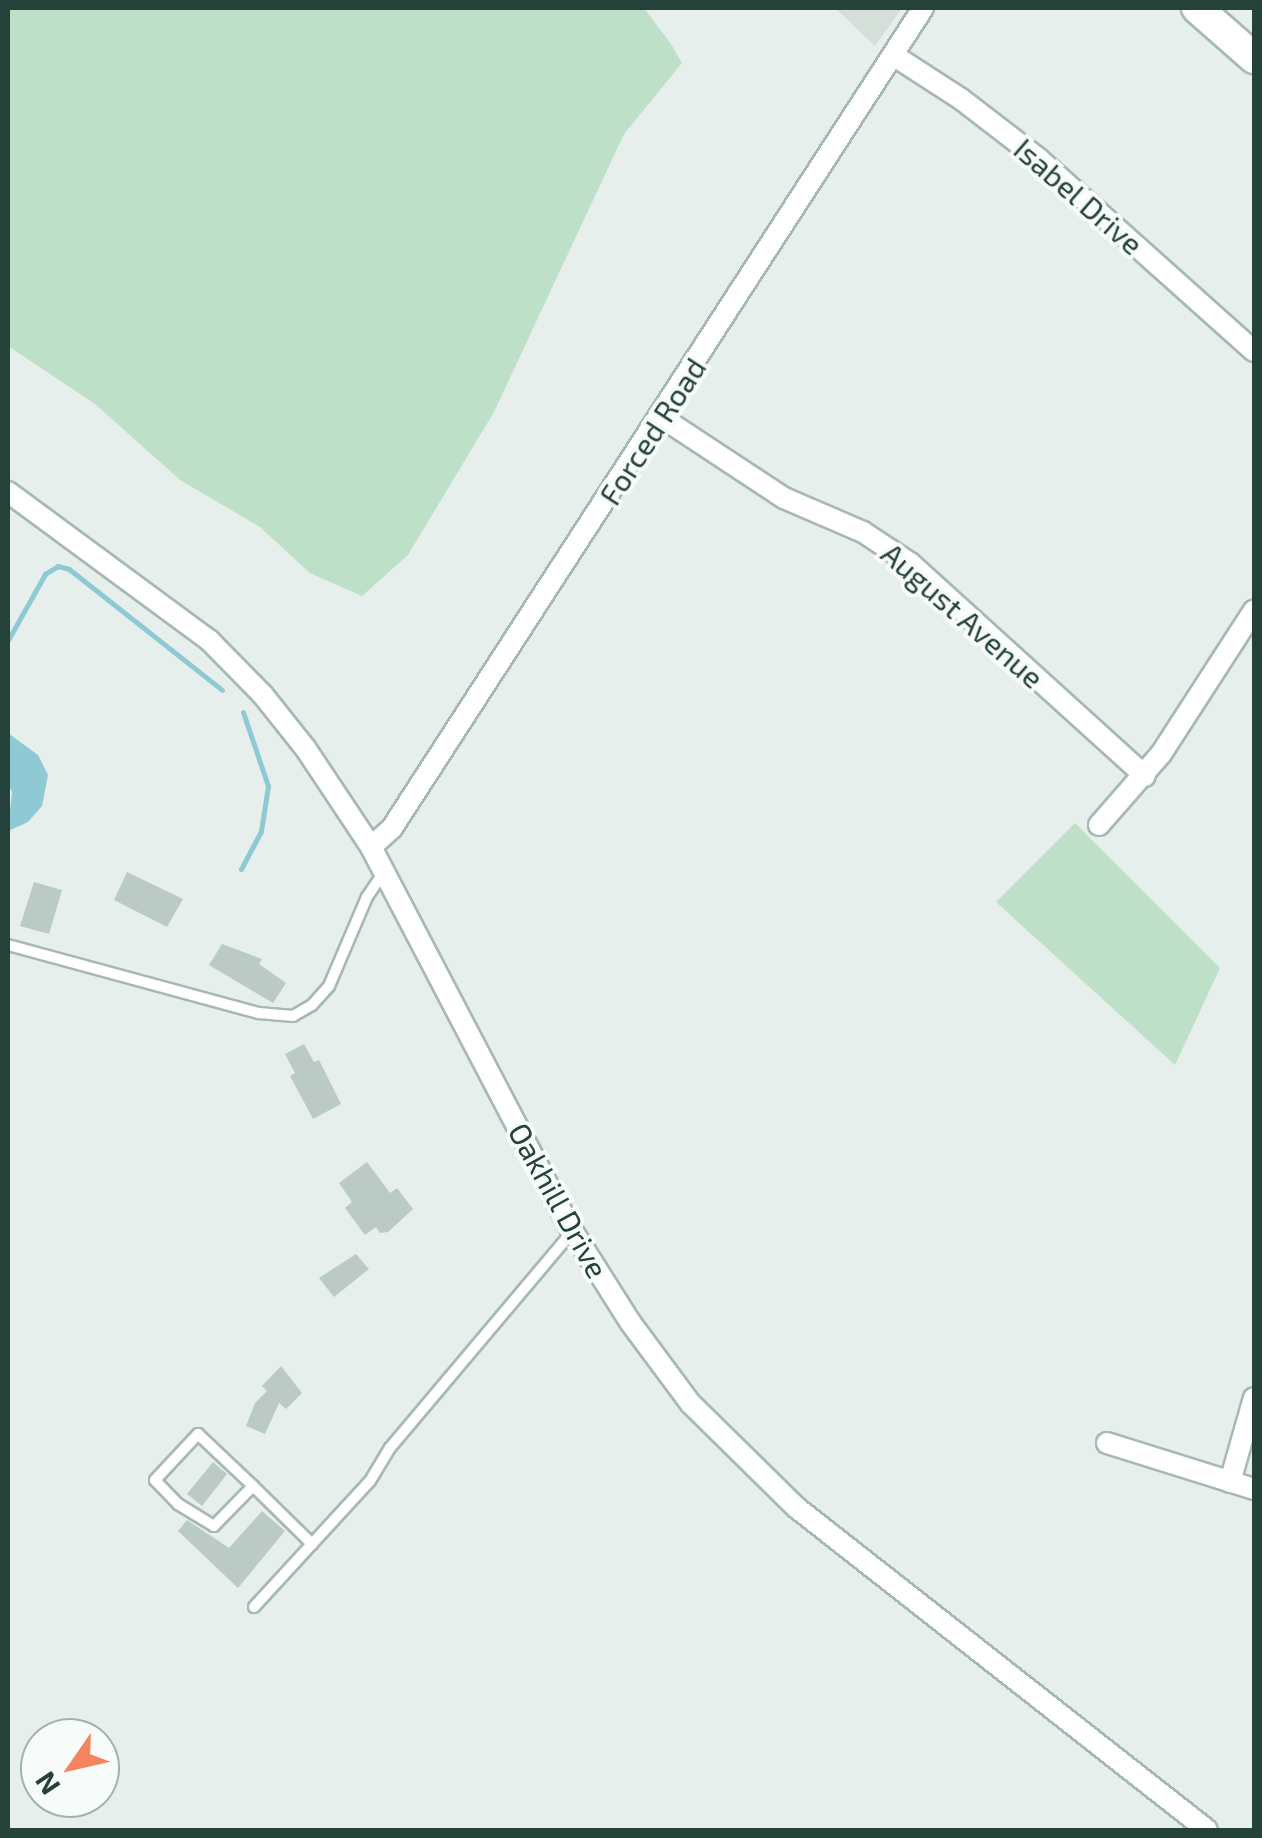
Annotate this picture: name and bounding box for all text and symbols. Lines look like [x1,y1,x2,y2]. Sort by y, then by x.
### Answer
street label: Isabel Drive [1007,130,1151,262]
street label: Forced Road [591,351,713,511]
street label: August Avenue [874,535,1052,695]
street label: Oakhill Drive [501,1116,617,1284]
north arrow [20,1718,120,1818]
text: N [27,1766,67,1802]

